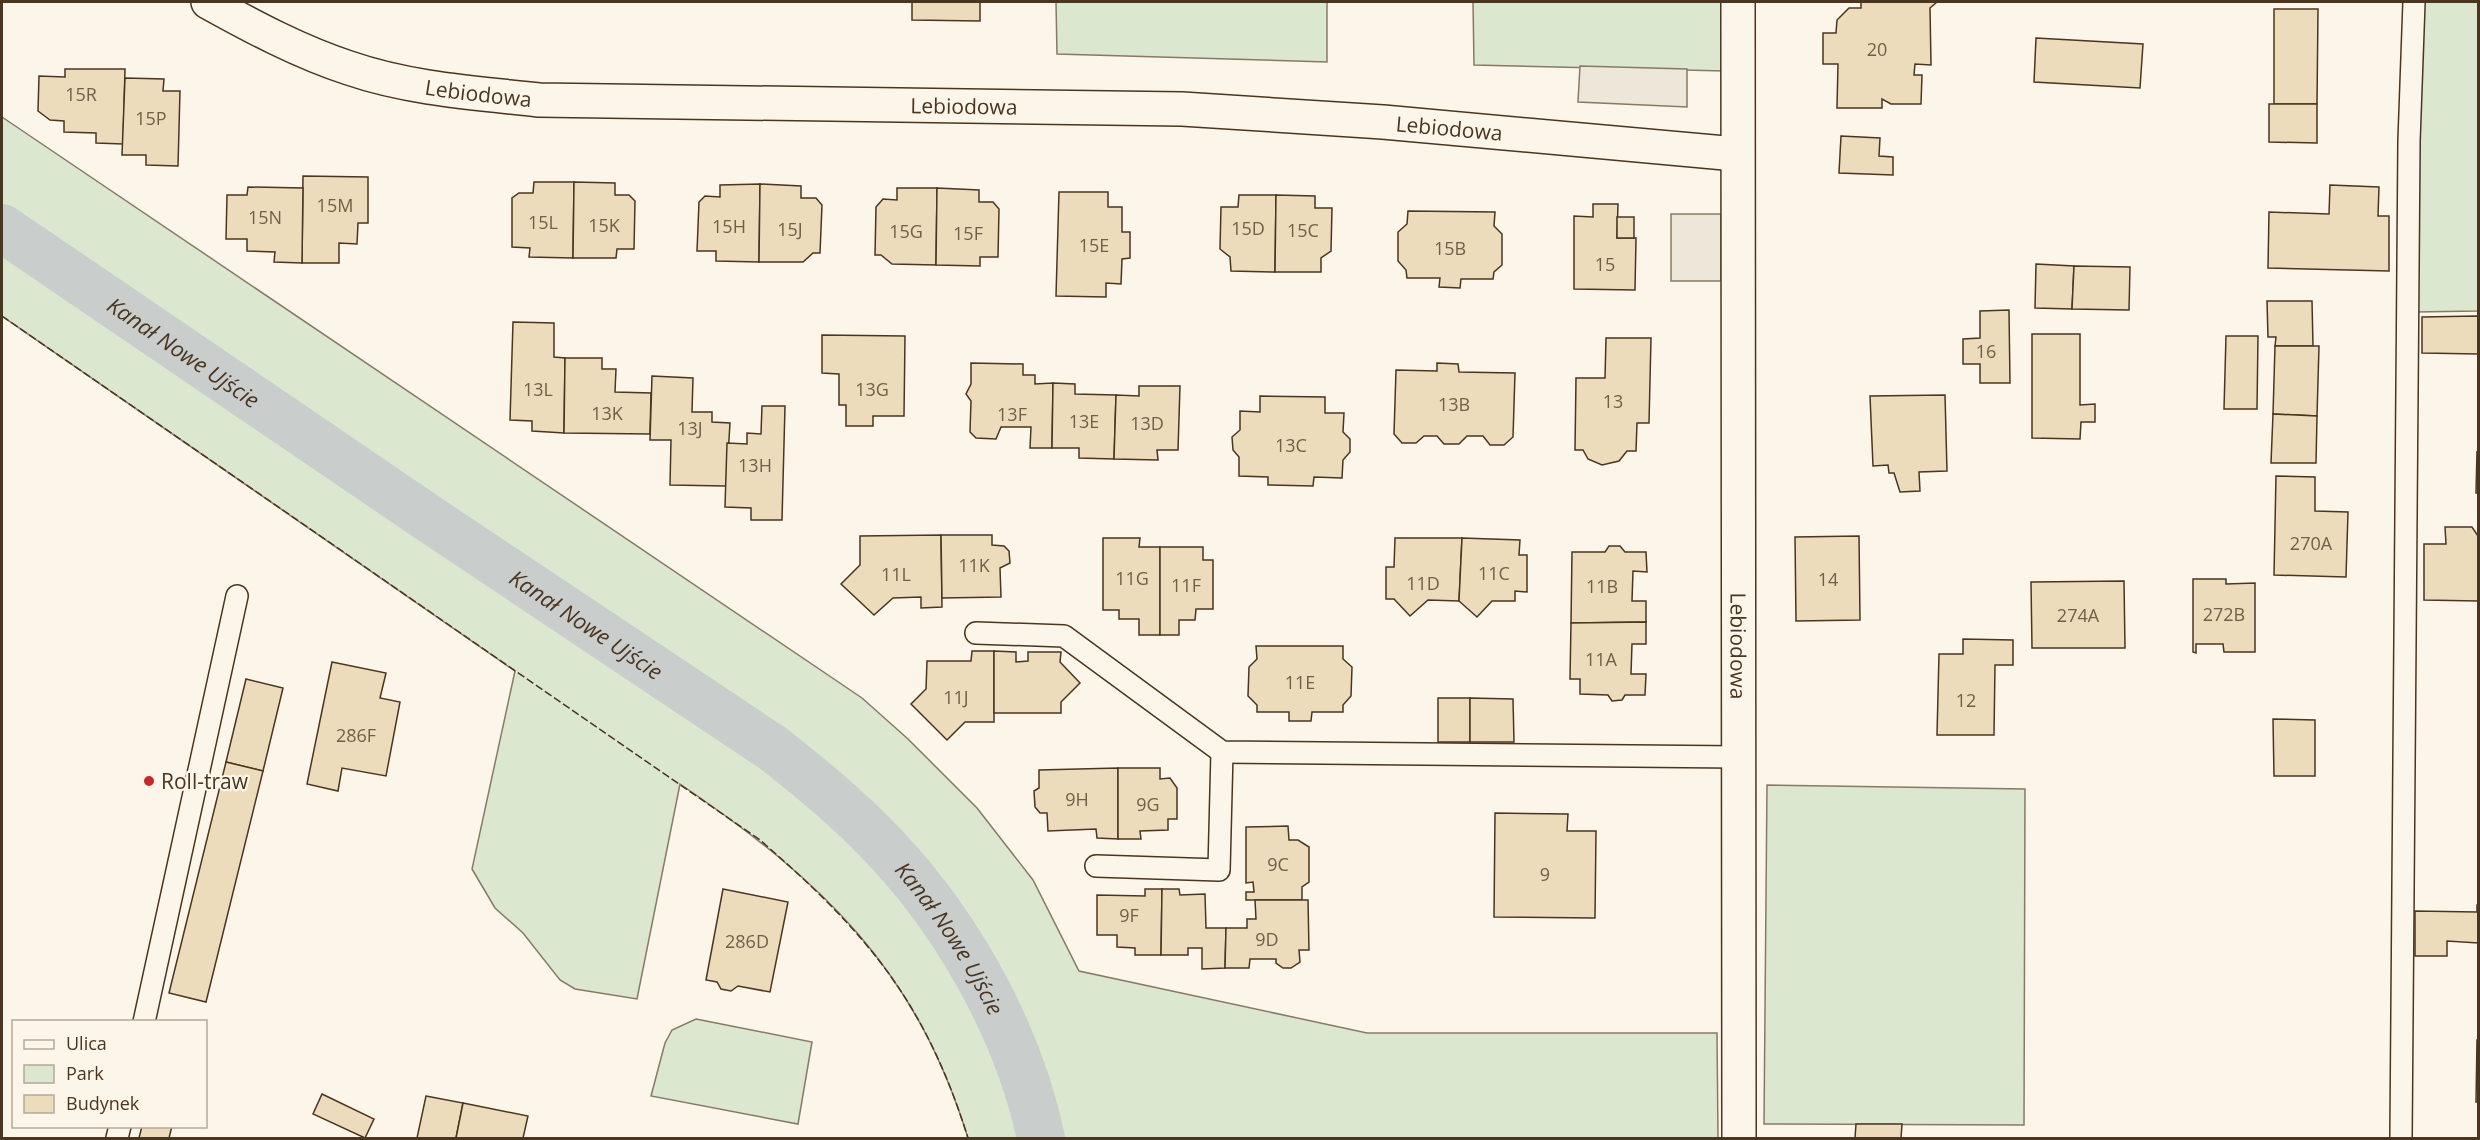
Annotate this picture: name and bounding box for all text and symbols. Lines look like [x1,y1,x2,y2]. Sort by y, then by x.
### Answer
house number: 20 [1867,37,1887,61]
street label: Lebiodowa [423,73,533,113]
house number: 15R [65,82,97,106]
street label: Lebiodowa [910,91,1018,121]
house number: 15P [135,106,167,130]
street label: Lebiodowa [1395,109,1504,147]
house number: 15M [317,193,353,217]
house number: 15N [248,205,282,229]
house number: 15L [528,210,558,234]
house number: 15K [588,213,621,237]
house number: 15H [712,214,746,238]
house number: 15D [1231,216,1265,240]
house number: 15J [777,217,803,241]
house number: 15C [1287,218,1319,242]
house number: 15G [889,219,923,243]
house number: 15F [953,221,983,245]
house number: 15E [1079,233,1109,257]
house number: 15B [1434,236,1466,260]
house number: 15 [1595,252,1615,276]
water label: Kanał Nowe Ujście [102,289,266,414]
house number: 16 [1976,339,1996,363]
house number: 13L [523,377,553,401]
house number: 13G [855,377,889,401]
house number: 13 [1603,389,1623,413]
house number: 13B [1438,392,1470,416]
house number: 13K [591,401,624,425]
house number: 13F [997,402,1027,426]
house number: 13E [1069,409,1099,433]
house number: 13D [1130,411,1164,435]
house number: 13J [677,416,703,440]
house number: 13C [1275,433,1307,457]
house number: 13H [738,453,772,477]
house number: 270A [2290,531,2333,555]
house number: 11K [958,553,991,577]
house number: 11C [1478,561,1510,585]
water label: Kanał Nowe Ujście [504,562,669,686]
house number: 11L [881,562,911,586]
house number: 11G [1115,566,1149,590]
house number: 14 [1818,567,1838,591]
house number: 11D [1406,571,1440,595]
house number: 11F [1171,573,1201,597]
house number: 11B [1586,574,1618,598]
street label: Lebiodowa [1725,592,1753,700]
house number: 272B [2203,602,2245,626]
house number: 274A [2057,603,2100,627]
house number: 11A [1585,647,1618,671]
house number: 11E [1285,670,1315,694]
house number: 11J [943,685,969,709]
house number: 12 [1956,688,1976,712]
house number: 286F [336,723,376,747]
place label: Roll-traw [161,767,249,795]
marker: Roll-traw [142,774,156,788]
house number: 9H [1065,787,1089,811]
house number: 9G [1136,792,1160,816]
house number: 9C [1267,852,1289,876]
water label: Kanał Nowe Ujście [889,855,1011,1020]
house number: 9 [1540,862,1550,886]
house number: 9F [1119,903,1139,927]
house number: 9D [1255,927,1279,951]
house number: 286D [725,929,769,953]
legend [12,1020,207,1128]
text: Ulica [66,1031,107,1055]
text: Park [66,1061,104,1085]
text: Budynek [66,1091,140,1115]

